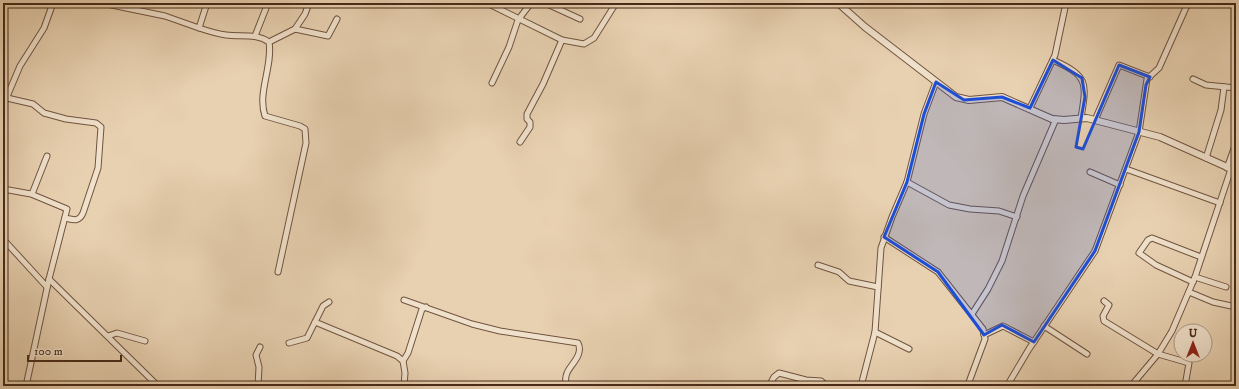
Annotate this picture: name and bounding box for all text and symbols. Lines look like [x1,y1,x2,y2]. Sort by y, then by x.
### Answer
north arrow [1173,323,1213,363]
text: U [1189,327,1198,341]
scale bar [28,337,121,363]
text: 100 m [34,344,63,359]

